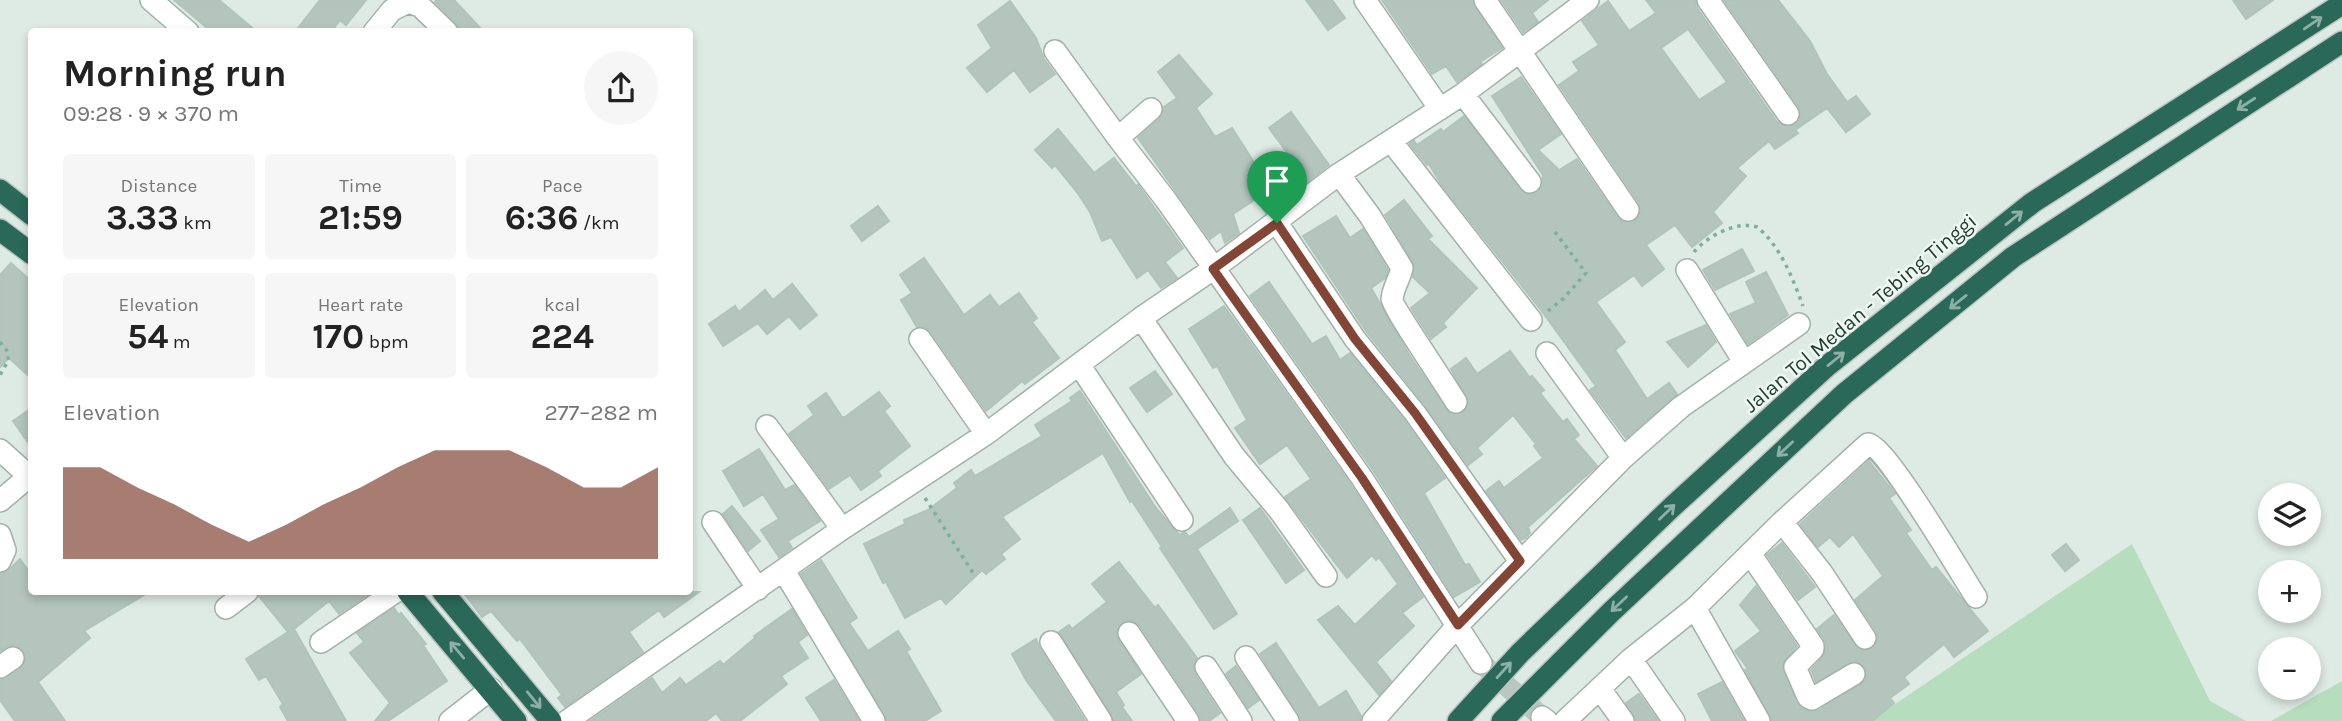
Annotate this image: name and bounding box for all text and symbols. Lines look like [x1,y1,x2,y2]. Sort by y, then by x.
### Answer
one-way arrow [2303,16,2322,30]
text: Morning run [63,51,287,96]
button: share [584,51,658,125]
one-way arrow [2237,96,2256,111]
text: 09:28 · 9 × 370 m [63,100,239,127]
pin [1247,151,1307,223]
icon: arrive [1258,162,1296,200]
text: Distance [120,175,197,197]
text: Time [339,175,382,197]
text: Pace [542,175,582,197]
text: 3.33 [106,197,179,238]
text: 21:59 [318,197,403,238]
text: 6:36 [505,197,578,238]
street label: Jalan Tol Medan - Tebing Tinggi [1739,209,1981,417]
one-way arrow [2004,210,2022,225]
text: km [179,212,212,234]
text: /km [578,212,620,234]
text: Elevation [119,294,199,316]
text: Heart rate [318,294,403,316]
text: kcal [544,294,580,316]
one-way arrow [1949,294,1968,309]
text: 54 [127,316,168,357]
text: 170 [312,316,364,357]
text: 224 [531,316,594,357]
text: m [168,331,191,353]
text: bpm [364,331,409,353]
one-way arrow [1826,352,1844,367]
text: Elevation [63,399,160,426]
text: 277–282 m [544,399,658,426]
one-way arrow [1777,441,1794,458]
map controls [2258,483,2321,700]
button: layers [2258,483,2321,546]
one-way arrow [1658,503,1675,520]
button: + [2258,560,2321,623]
one-way arrow [1611,596,1628,613]
button: − [2258,637,2321,700]
one-way arrow [449,641,465,659]
one-way arrow [1496,662,1512,680]
one-way arrow [526,691,541,709]

